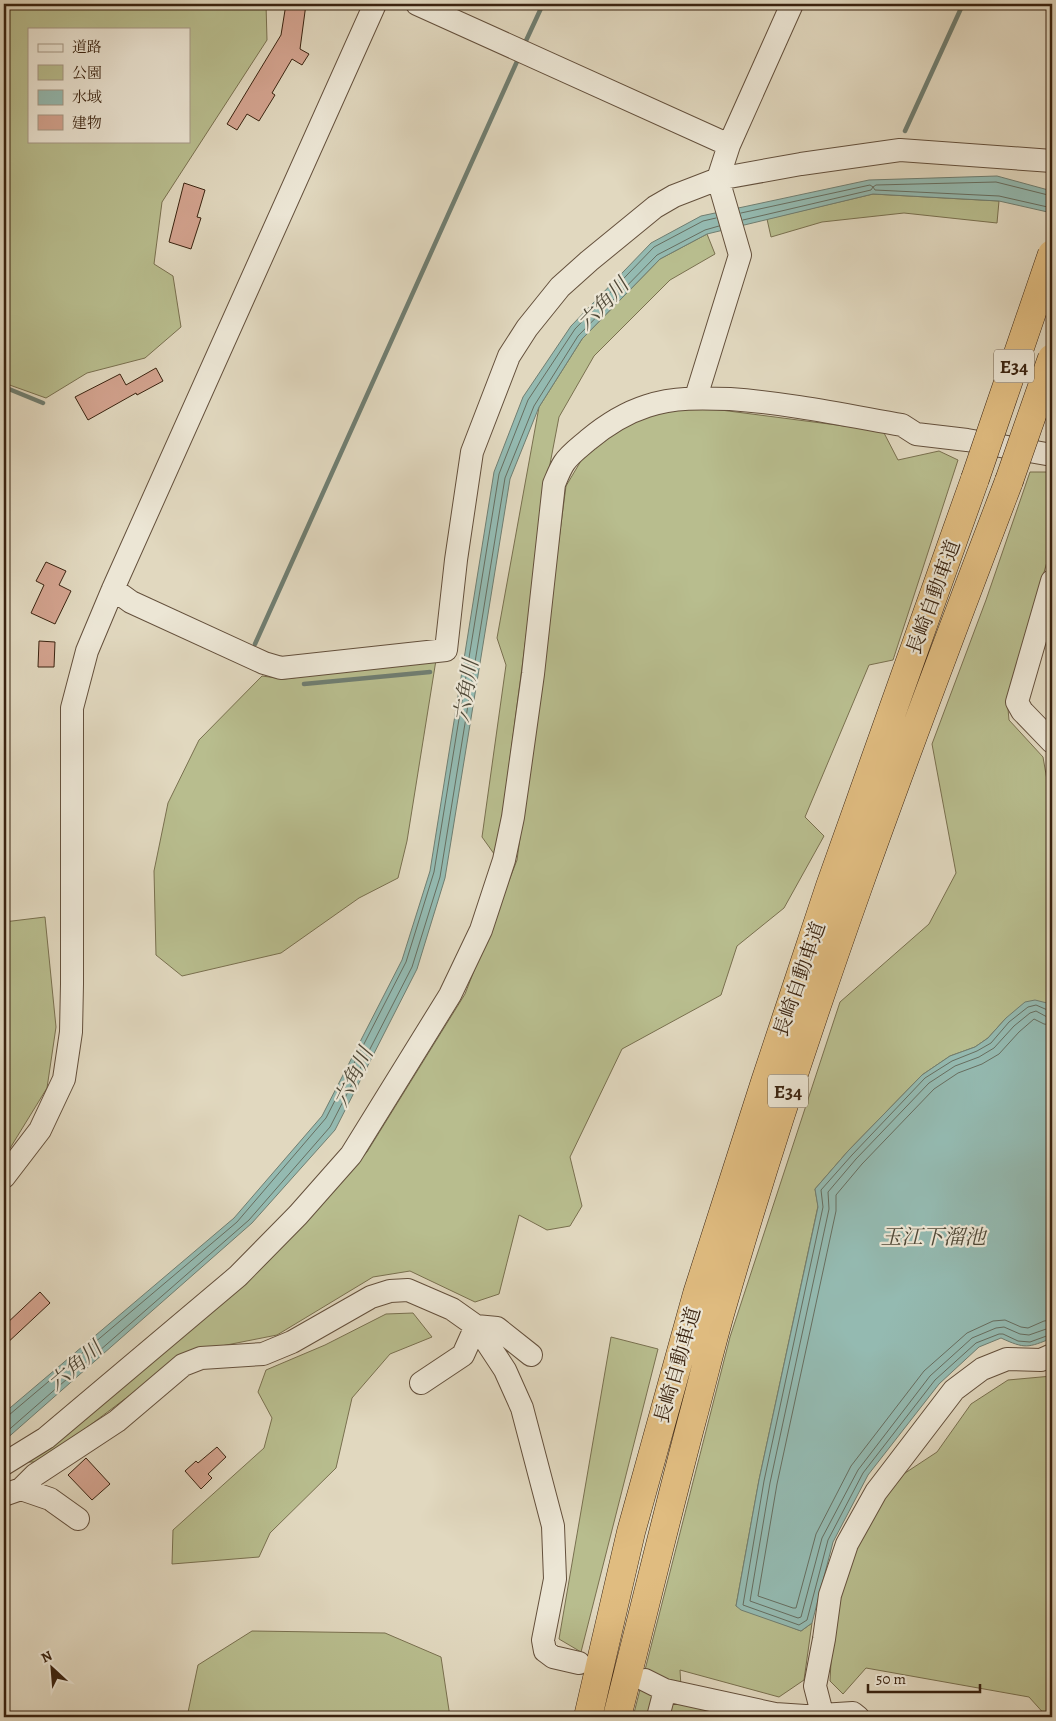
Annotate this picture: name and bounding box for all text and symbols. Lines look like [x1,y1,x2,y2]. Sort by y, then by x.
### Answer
legend [28,28,190,142]
text: 道路 [72,37,102,57]
text: 公園 [72,63,102,83]
text: 水域 [72,87,102,107]
text: 建物 [72,113,102,133]
water label: 六角川 [571,270,636,336]
road number: E34 [994,350,1034,382]
street label: 長崎自動車道 [900,536,967,658]
water label: 六角川 [447,656,485,724]
street label: 長崎自動車道 [767,918,832,1040]
water label: 六角川 [327,1041,380,1111]
road number: E34 [768,1074,808,1108]
water label: 玉江下溜池 [881,1223,987,1251]
street label: 長崎自動車道 [648,1304,707,1427]
water label: 六角川 [42,1333,109,1397]
north arrow [28,1644,78,1694]
text: N [38,1646,55,1668]
scale bar [868,1661,981,1693]
text: 50 m [876,1669,906,1689]

